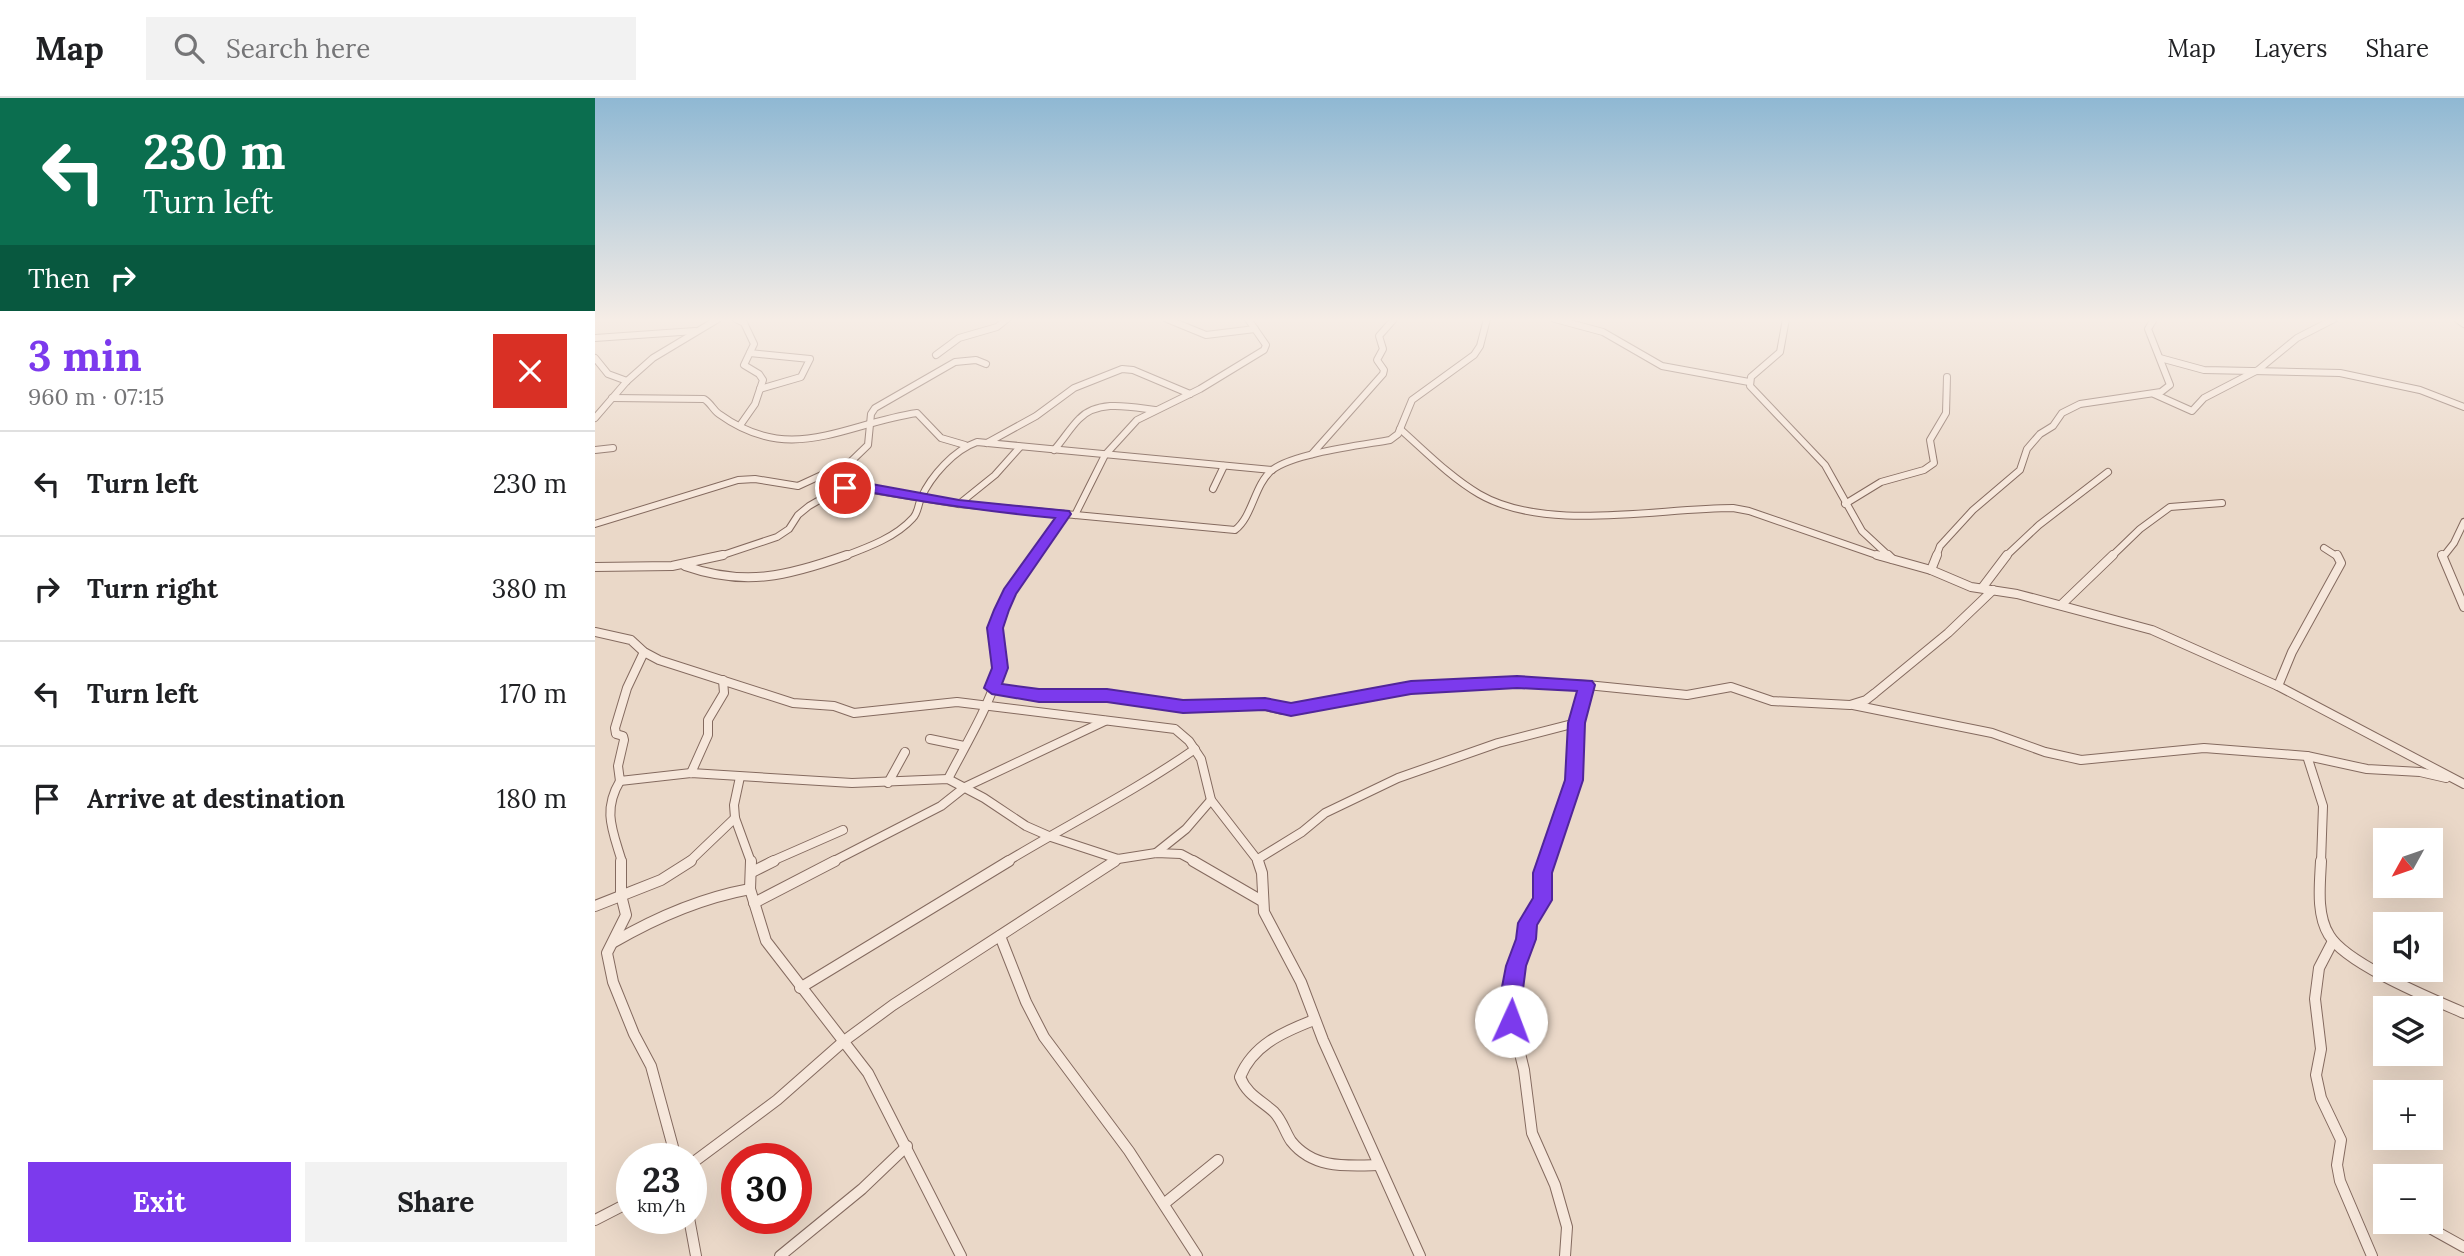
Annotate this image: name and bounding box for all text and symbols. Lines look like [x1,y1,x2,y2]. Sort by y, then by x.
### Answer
search box [146,17,636,80]
text: Map [35,27,104,69]
icon: search [170,29,208,67]
text: Search here [226,32,370,65]
text: Map [2167,33,2216,64]
text: Layers [2254,33,2327,64]
text: Share [2365,33,2429,64]
text: 230 m [143,120,286,182]
icon: left [28,126,119,217]
text: Turn left [143,181,273,222]
icon: right [104,259,142,297]
text: Then [28,262,90,295]
text: 3 min [28,329,142,383]
button: close [493,334,567,408]
text: 960 m · 07:15 [28,382,164,411]
pin [815,458,875,518]
icon: left [28,465,66,503]
text: Turn left [87,467,198,500]
text: 230 m [493,467,567,500]
icon: arrive [826,469,864,507]
icon: right [28,570,66,608]
text: Turn right [87,572,218,605]
text: 380 m [492,572,567,605]
icon: left [28,675,66,713]
text: Turn left [87,677,198,710]
text: 170 m [499,677,567,710]
icon: arrive [28,780,66,818]
text: Arrive at destination [87,782,345,815]
text: 180 m [497,782,567,815]
north arrow [2373,828,2443,898]
map controls [2373,828,2443,1234]
button: sound [2373,912,2443,982]
position arrow [1474,984,1548,1058]
button: layers [2373,996,2443,1066]
button: + [2373,1080,2443,1150]
speed limit sign: 30 [721,1143,812,1234]
text: 23 [642,1157,681,1202]
button: Exit [28,1162,291,1242]
button: Share [305,1162,567,1242]
button: − [2373,1164,2443,1234]
text: km/h [637,1194,686,1217]

